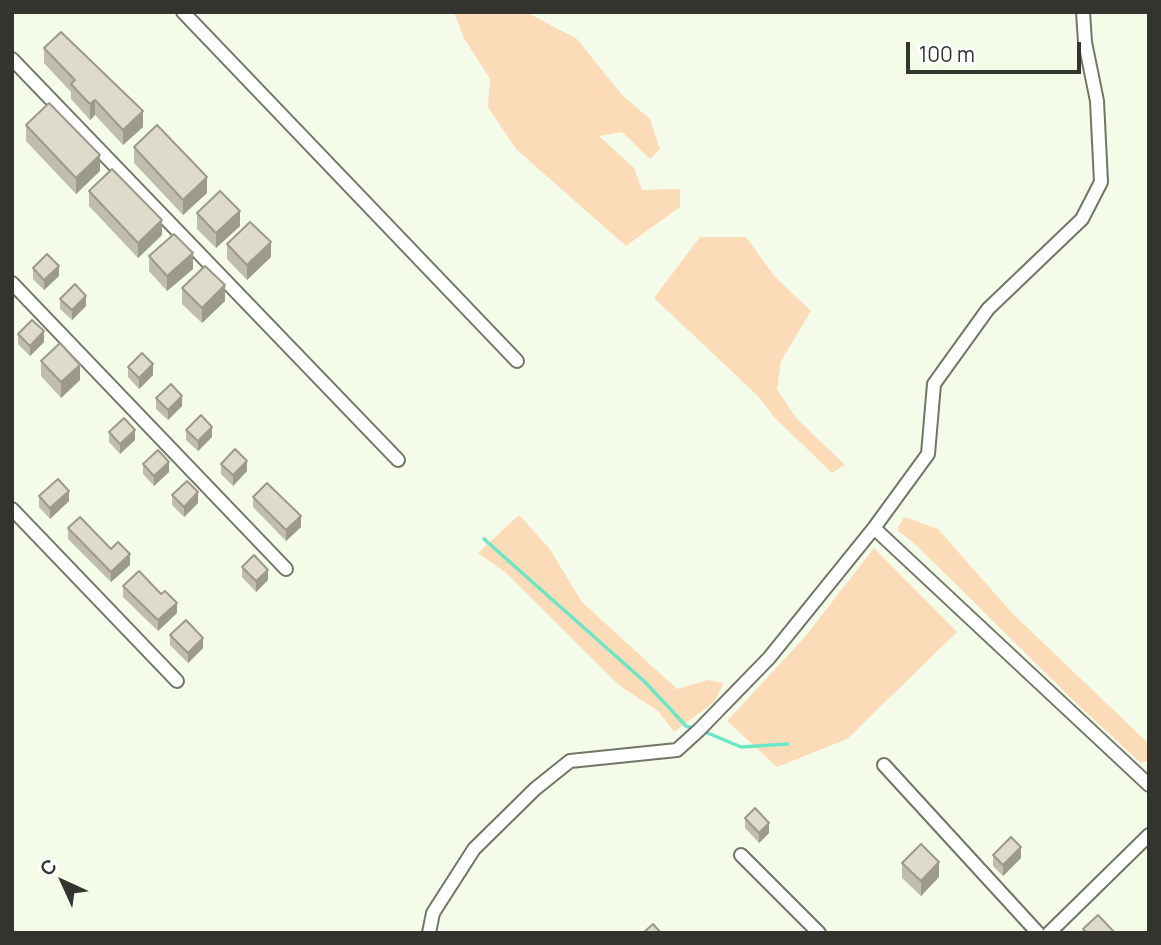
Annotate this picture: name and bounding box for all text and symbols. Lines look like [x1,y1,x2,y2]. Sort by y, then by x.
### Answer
scale bar [909,28,1084,72]
text: 100 m [919,40,975,68]
north arrow [28,847,98,917]
text: С [34,853,62,881]

